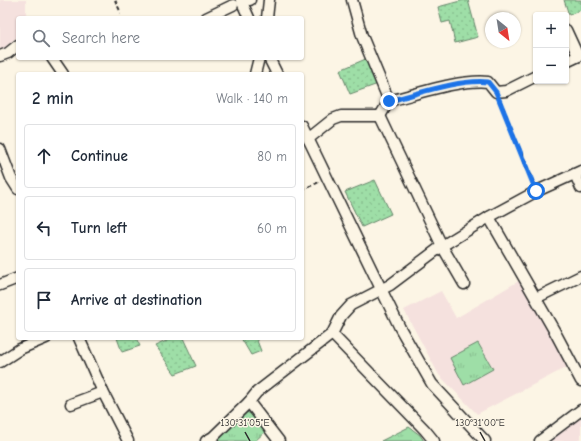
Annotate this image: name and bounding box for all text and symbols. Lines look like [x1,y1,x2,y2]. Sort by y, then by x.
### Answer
north arrow [485,12,521,48]
map controls [533,12,569,84]
button: + [533,12,569,48]
search box [16,16,304,60]
icon: search [30,27,52,49]
text: Search here [62,29,140,47]
button: − [533,48,569,84]
text: 2 min [32,89,73,108]
text: Walk · 140 m [216,91,288,106]
route end [380,92,398,110]
icon: ahead [33,145,55,167]
text: Continue [71,147,128,165]
text: 80 m [257,149,287,164]
route start [527,182,545,200]
icon: left [33,217,55,239]
text: Turn left [71,219,127,237]
text: 60 m [257,221,287,236]
icon: arrive [33,289,55,311]
text: Arrive at destination [71,291,202,309]
text: 130°31'05"E [221,417,269,429]
text: 130°31'00"E [455,417,505,429]

